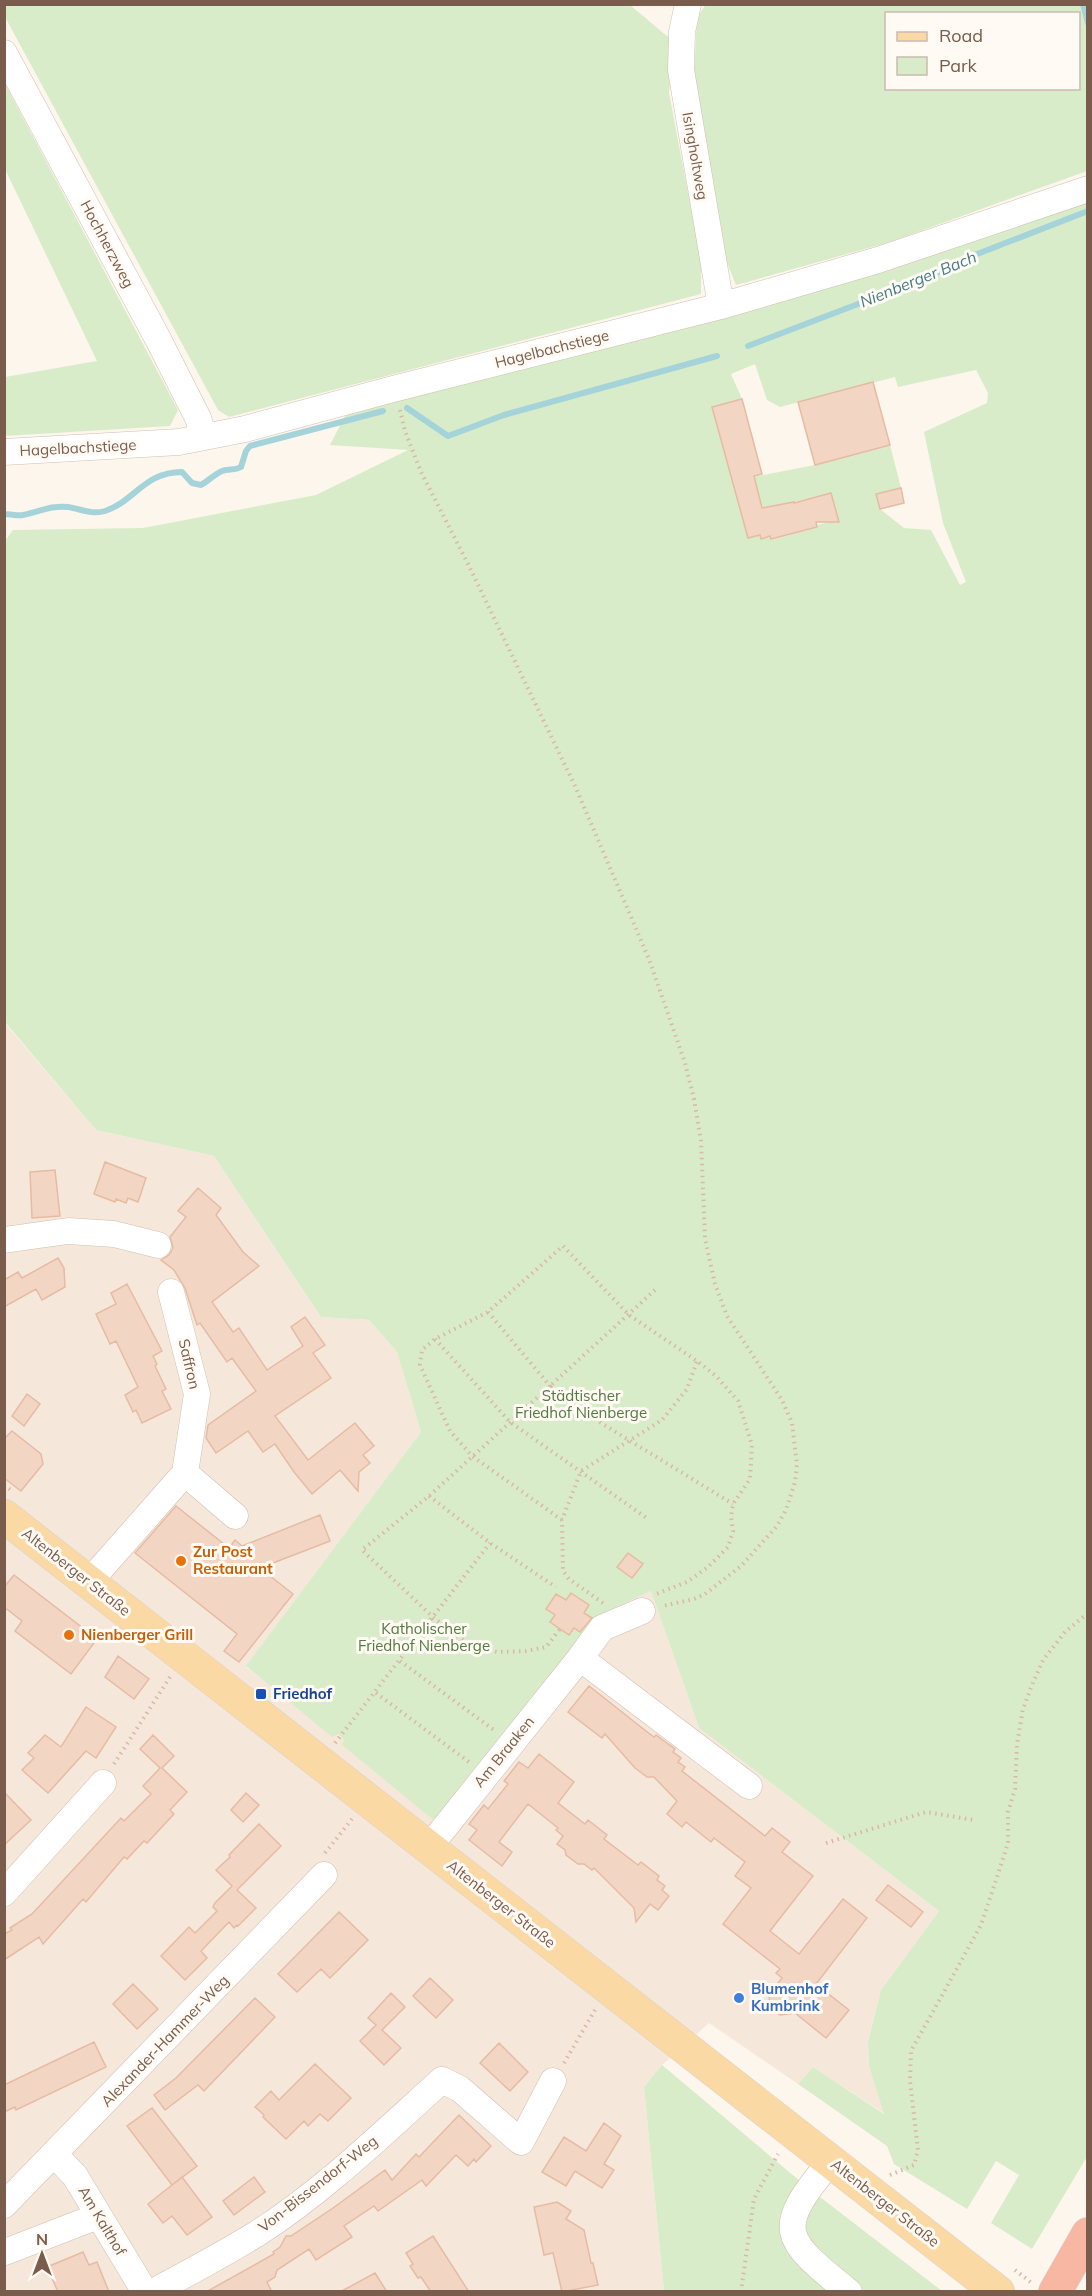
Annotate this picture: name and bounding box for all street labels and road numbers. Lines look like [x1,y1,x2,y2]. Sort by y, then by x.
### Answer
street label: Isingholtweg [678,110,713,201]
street label: Hochherzweg [76,197,138,291]
street label: Hagelbachstiege [493,325,611,372]
street label: Hagelbachstiege [19,435,137,460]
street label: Saffron [174,1337,204,1391]
street label: Altenberger Straße [18,1523,134,1620]
street label: Am Braaken [469,1712,538,1791]
street label: Altenberger Straße [443,1855,559,1952]
street label: Alexander-Hammer-Weg [97,1971,233,2111]
street label: Von-Bissendorf-Weg [254,2131,381,2236]
street label: Altenberger Straße [827,2154,943,2251]
street label: Am Kalthof [74,2183,131,2260]

